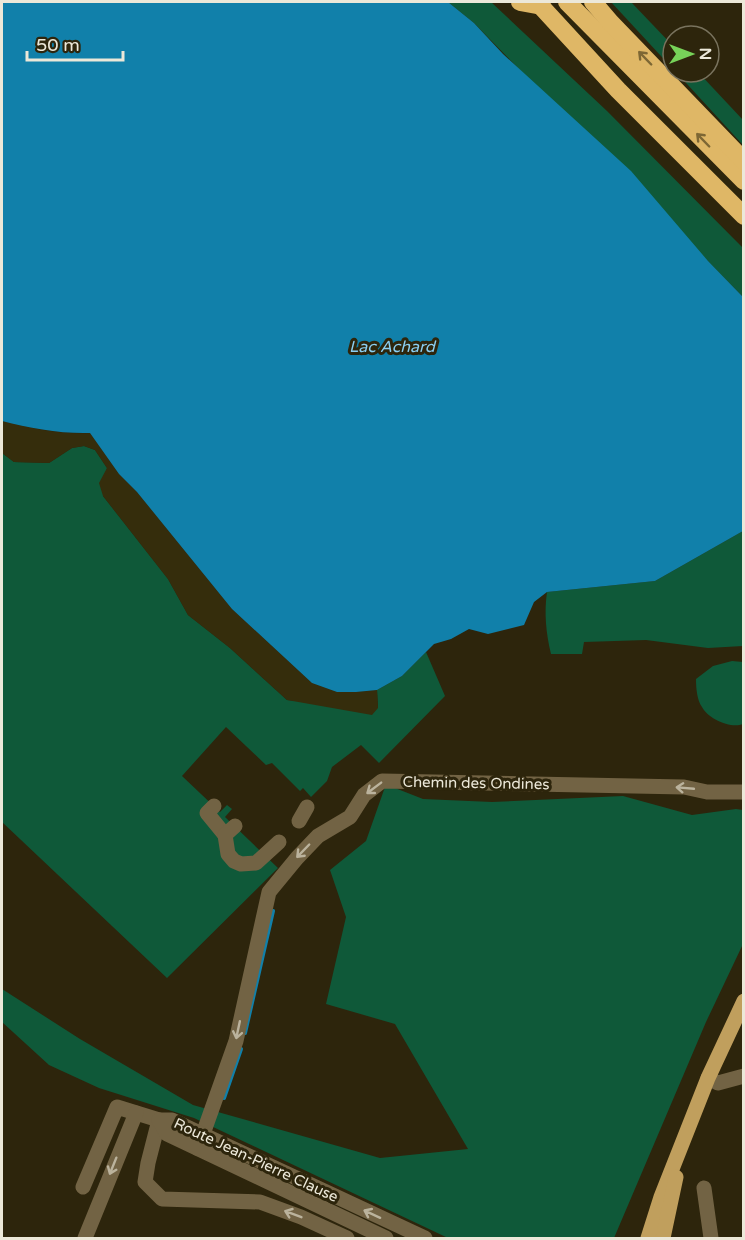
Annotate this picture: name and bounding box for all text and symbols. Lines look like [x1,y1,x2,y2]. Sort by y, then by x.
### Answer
scale bar [27,24,123,62]
north arrow [661,24,721,84]
text: 50 m [36,34,80,56]
text: N [695,48,715,60]
one-way arrow [638,50,652,65]
one-way arrow [695,132,710,147]
water label: Lac Achard [349,337,437,357]
street label: Chemin des Ondines [402,773,550,793]
one-way arrow [366,781,382,794]
one-way arrow [676,782,696,793]
one-way arrow [296,844,311,859]
one-way arrow [232,1020,243,1039]
street label: Route Jean-Pierre Clause [171,1114,341,1206]
one-way arrow [107,1157,118,1175]
one-way arrow [363,1207,381,1219]
one-way arrow [285,1208,303,1219]

